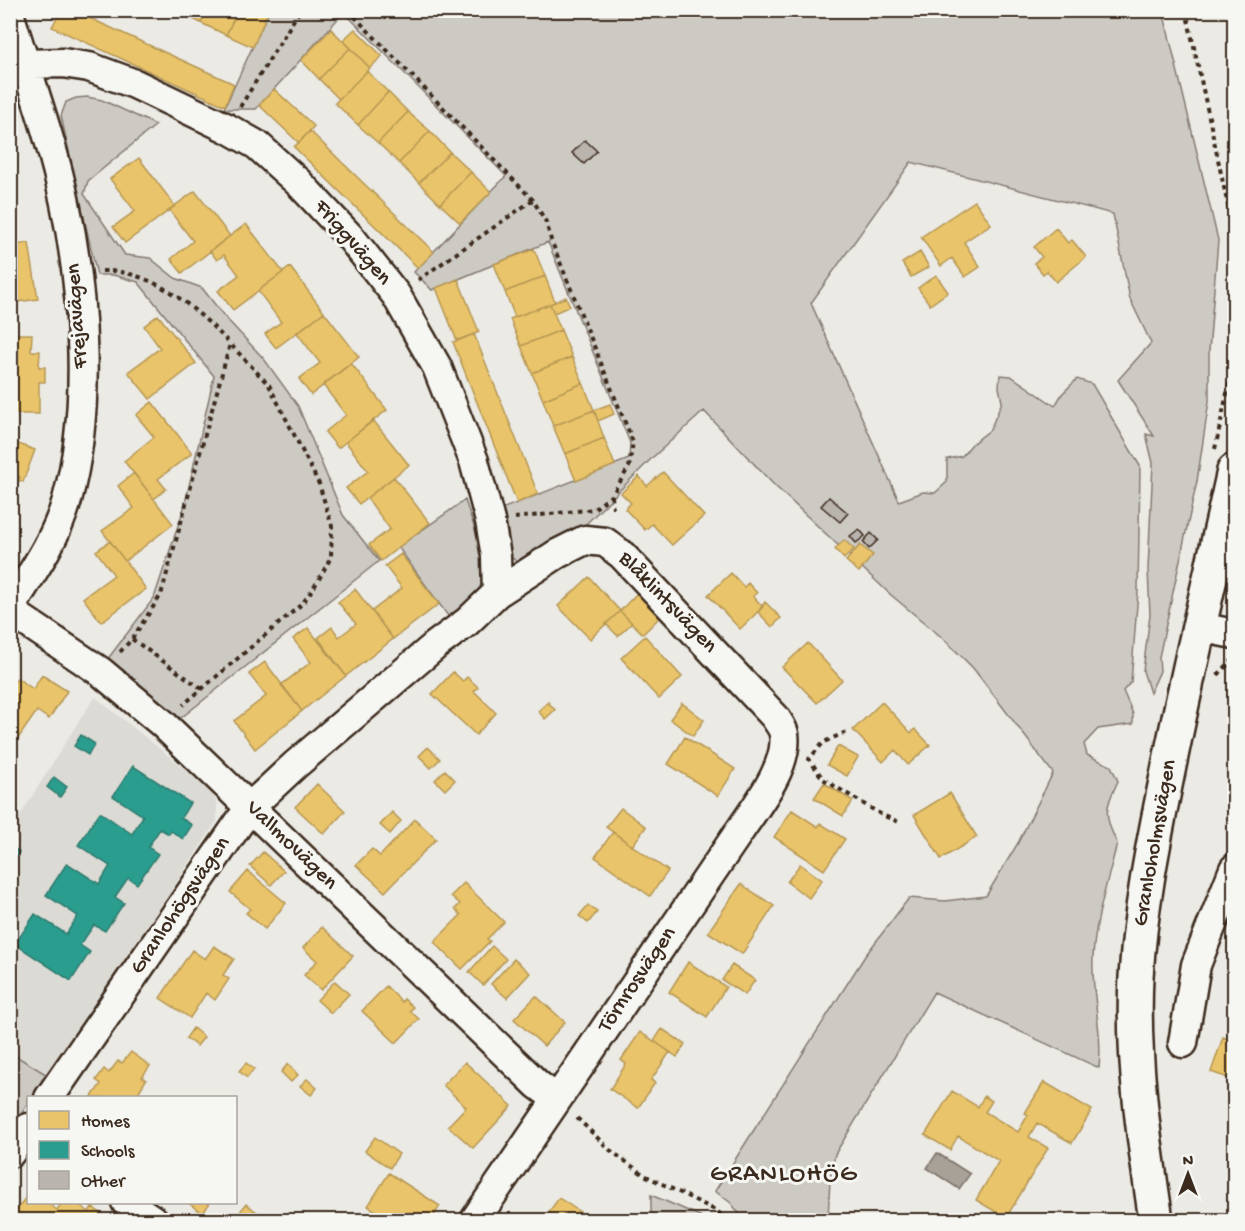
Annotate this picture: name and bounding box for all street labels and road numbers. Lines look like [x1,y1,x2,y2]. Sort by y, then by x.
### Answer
street label: Friggvägen [307,194,397,292]
street label: Frejavägen [61,262,95,370]
street label: Blåklintsvägen [611,546,722,660]
street label: Granloholmsvägen [1129,757,1184,928]
street label: Vallmovägen [239,795,343,897]
street label: Granlohögsvägen [125,832,237,980]
street label: Törnrosvägen [592,922,683,1039]

